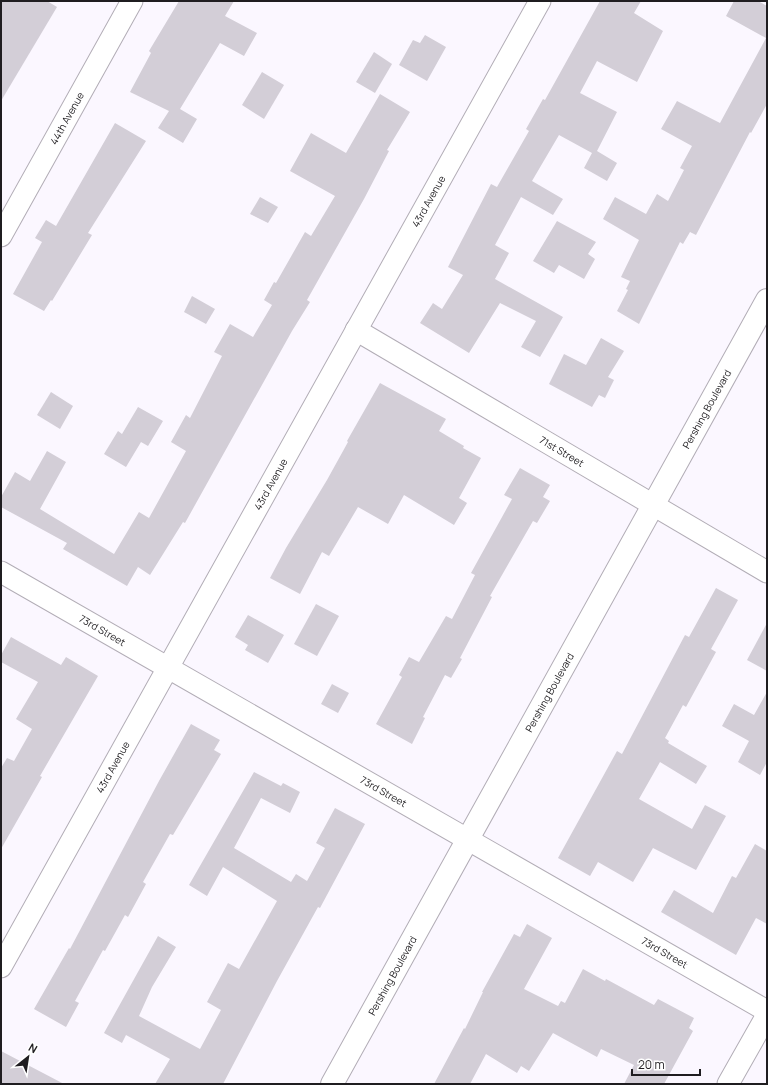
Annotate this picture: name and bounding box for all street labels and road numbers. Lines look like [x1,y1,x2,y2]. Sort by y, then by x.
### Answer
street label: 44th Avenue [46,89,87,147]
street label: 43rd Avenue [408,173,448,230]
street label: Pershing Boulevard [679,367,734,451]
street label: 71st Street [537,433,587,470]
street label: 43rd Avenue [250,456,291,512]
street label: 73rd Street [77,611,128,649]
street label: Pershing Boulevard [522,650,577,734]
street label: 43rd Avenue [93,739,133,795]
street label: 73rd Street [358,772,409,810]
street label: Pershing Boulevard [365,933,420,1018]
street label: 73rd Street [639,934,691,971]

